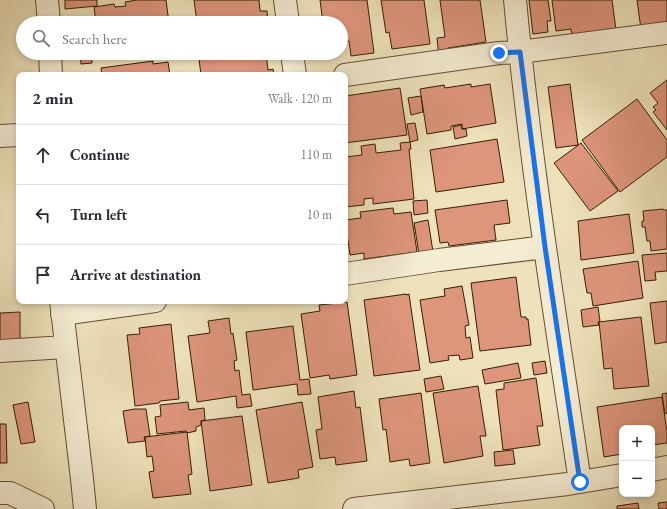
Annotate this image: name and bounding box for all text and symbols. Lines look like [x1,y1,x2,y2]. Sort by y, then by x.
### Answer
search box [16,16,348,60]
icon: search [30,27,52,49]
text: Search here [62,29,127,48]
route end [490,44,508,62]
text: 2 min [32,87,73,109]
text: Walk · 120 m [268,90,332,107]
icon: ahead [32,144,54,166]
text: Continue [70,145,130,164]
text: 110 m [301,146,332,163]
icon: left [32,204,54,226]
text: Turn left [70,205,127,224]
text: 10 m [307,206,332,223]
icon: arrive [32,264,54,286]
text: Arrive at destination [70,265,201,284]
map controls [619,425,655,497]
button: + [619,425,655,461]
button: − [619,461,655,497]
route start [571,473,589,491]

